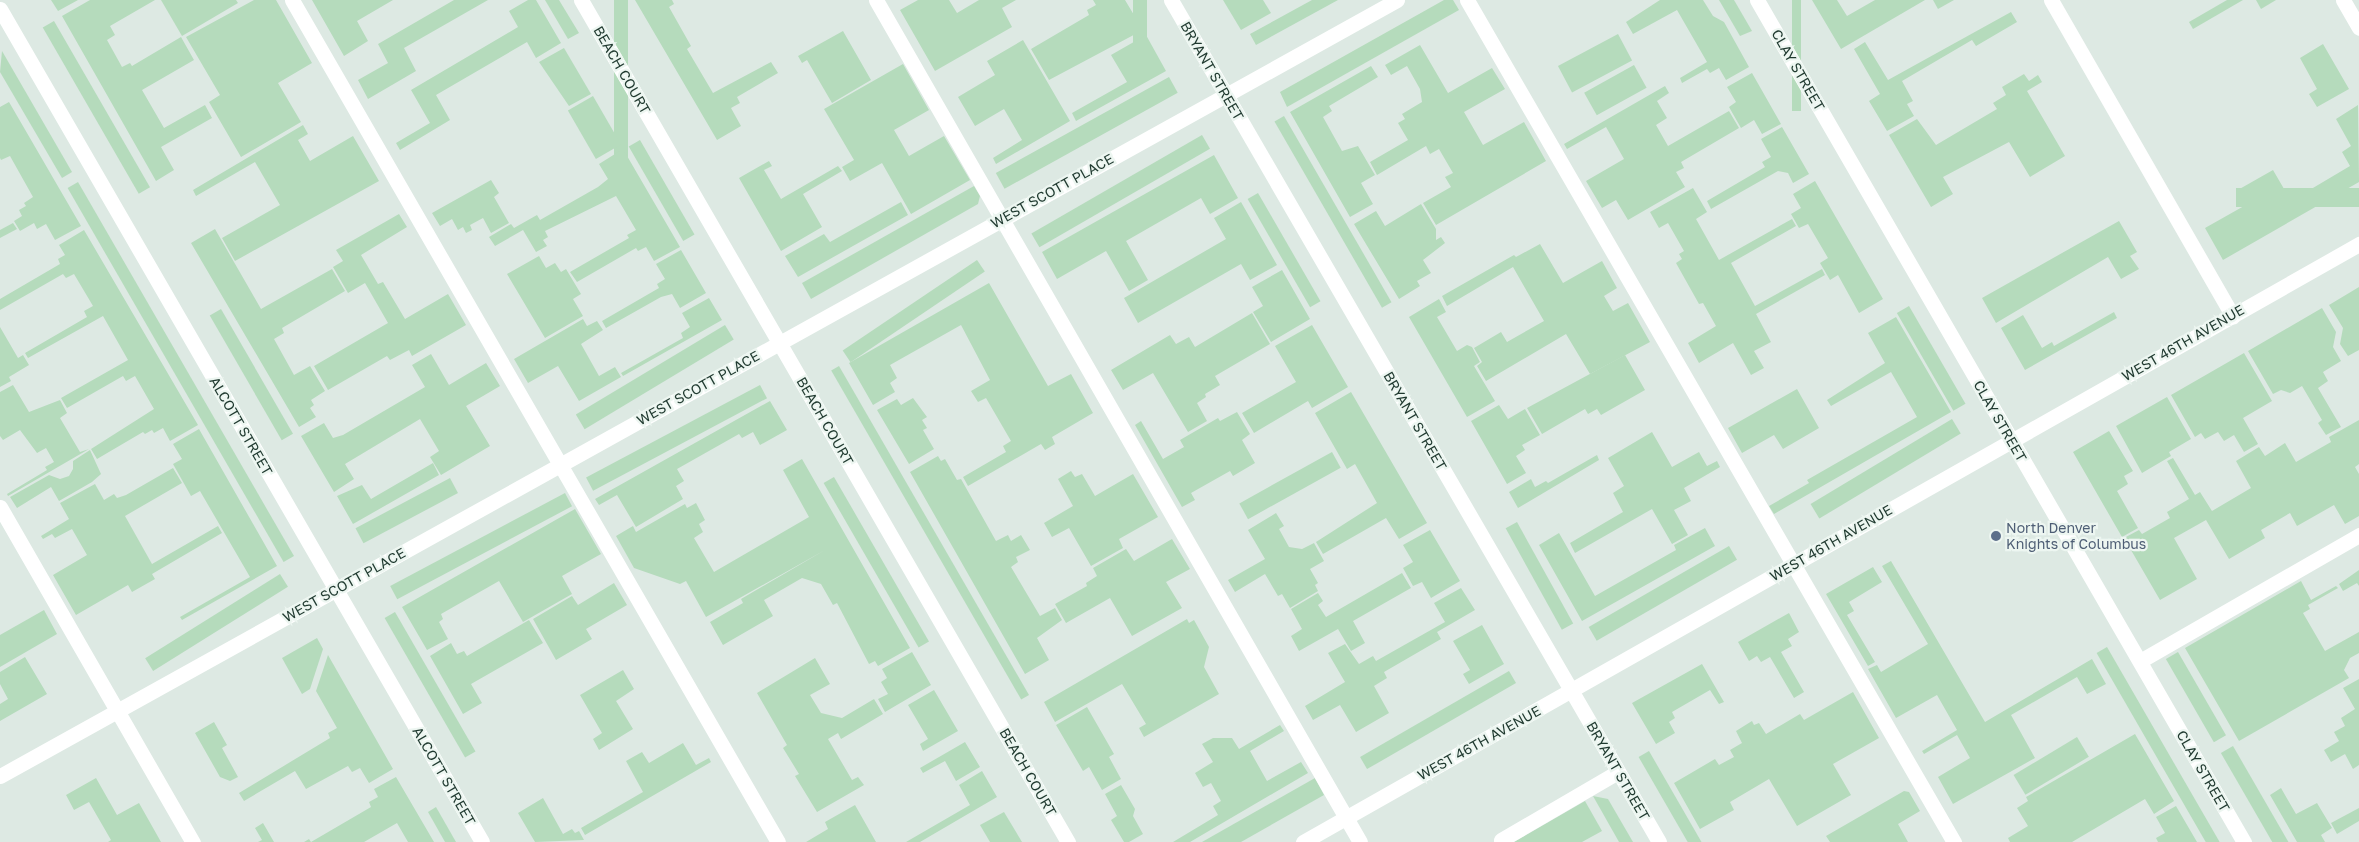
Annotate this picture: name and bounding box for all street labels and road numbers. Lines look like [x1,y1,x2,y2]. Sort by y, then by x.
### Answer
street label: BRYANT STREET [1177,19,1247,123]
street label: BEACH COURT [590,23,654,117]
street label: CLAY STREET [1768,26,1828,114]
street label: WEST SCOTT PLACE [988,150,1116,232]
street label: WEST 46TH AVENUE [2119,301,2247,385]
street label: WEST SCOTT PLACE [634,347,762,429]
street label: BRYANT STREET [1380,369,1450,473]
street label: ALCOTT STREET [206,374,276,478]
street label: BEACH COURT [793,374,857,468]
street label: CLAY STREET [1970,377,2030,465]
street label: WEST 46TH AVENUE [1767,501,1895,585]
street label: WEST SCOTT PLACE [280,544,408,626]
street label: WEST 46TH AVENUE [1414,702,1544,784]
street label: BRYANT STREET [1583,719,1653,823]
street label: ALCOTT STREET [409,724,479,828]
street label: BEACH COURT [996,725,1060,819]
street label: CLAY STREET [2173,727,2233,815]

